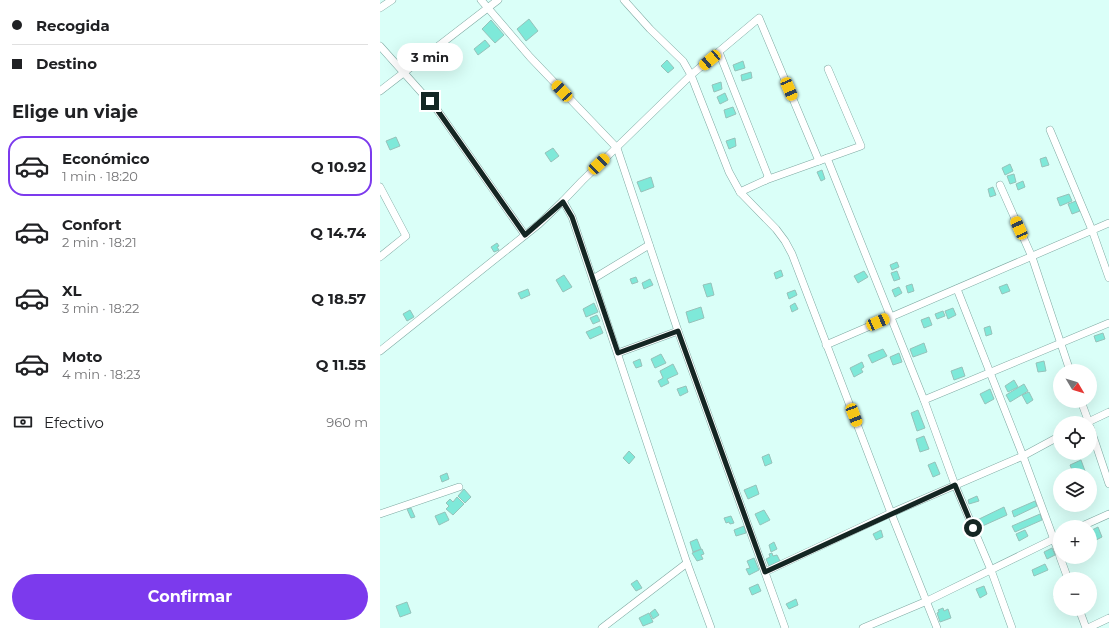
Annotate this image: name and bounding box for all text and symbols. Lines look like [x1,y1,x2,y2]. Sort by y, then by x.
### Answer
text: Recogida [36,16,110,35]
callout: 3 min [397,43,463,71]
car [697,48,723,72]
text: 3 min [411,49,449,65]
text: Destino [36,54,97,73]
car [779,76,799,102]
car [549,78,575,104]
route end [421,92,439,110]
text: Elige un viaje [12,101,138,123]
icon: car [14,148,50,184]
text: Económico [62,149,150,168]
car [586,151,612,177]
text: Q 10.92 [311,157,366,176]
text: 1 min · 18:20 [62,168,138,184]
icon: car [14,214,50,250]
text: Confort [62,215,122,234]
car [1009,215,1029,241]
text: Q 14.74 [310,223,366,242]
text: 2 min · 18:21 [62,234,137,250]
icon: car [14,280,50,316]
text: XL [62,281,81,300]
text: Q 18.57 [311,289,366,308]
text: 3 min · 18:22 [62,300,139,316]
car [865,312,891,332]
icon: car [14,346,50,382]
text: Moto [62,347,102,366]
text: Q 11.55 [316,355,366,374]
north arrow [1053,364,1097,408]
map controls [1053,364,1097,616]
text: 4 min · 18:23 [62,366,141,382]
car [844,402,864,428]
icon: cash [12,411,34,433]
text: Efectivo [44,413,104,432]
text: 960 m [326,414,368,430]
button: locate [1053,416,1097,460]
button: layers [1053,468,1097,512]
route start [964,519,982,537]
button: + [1053,520,1097,564]
button: − [1053,572,1097,616]
button: Confirmar [12,574,368,620]

